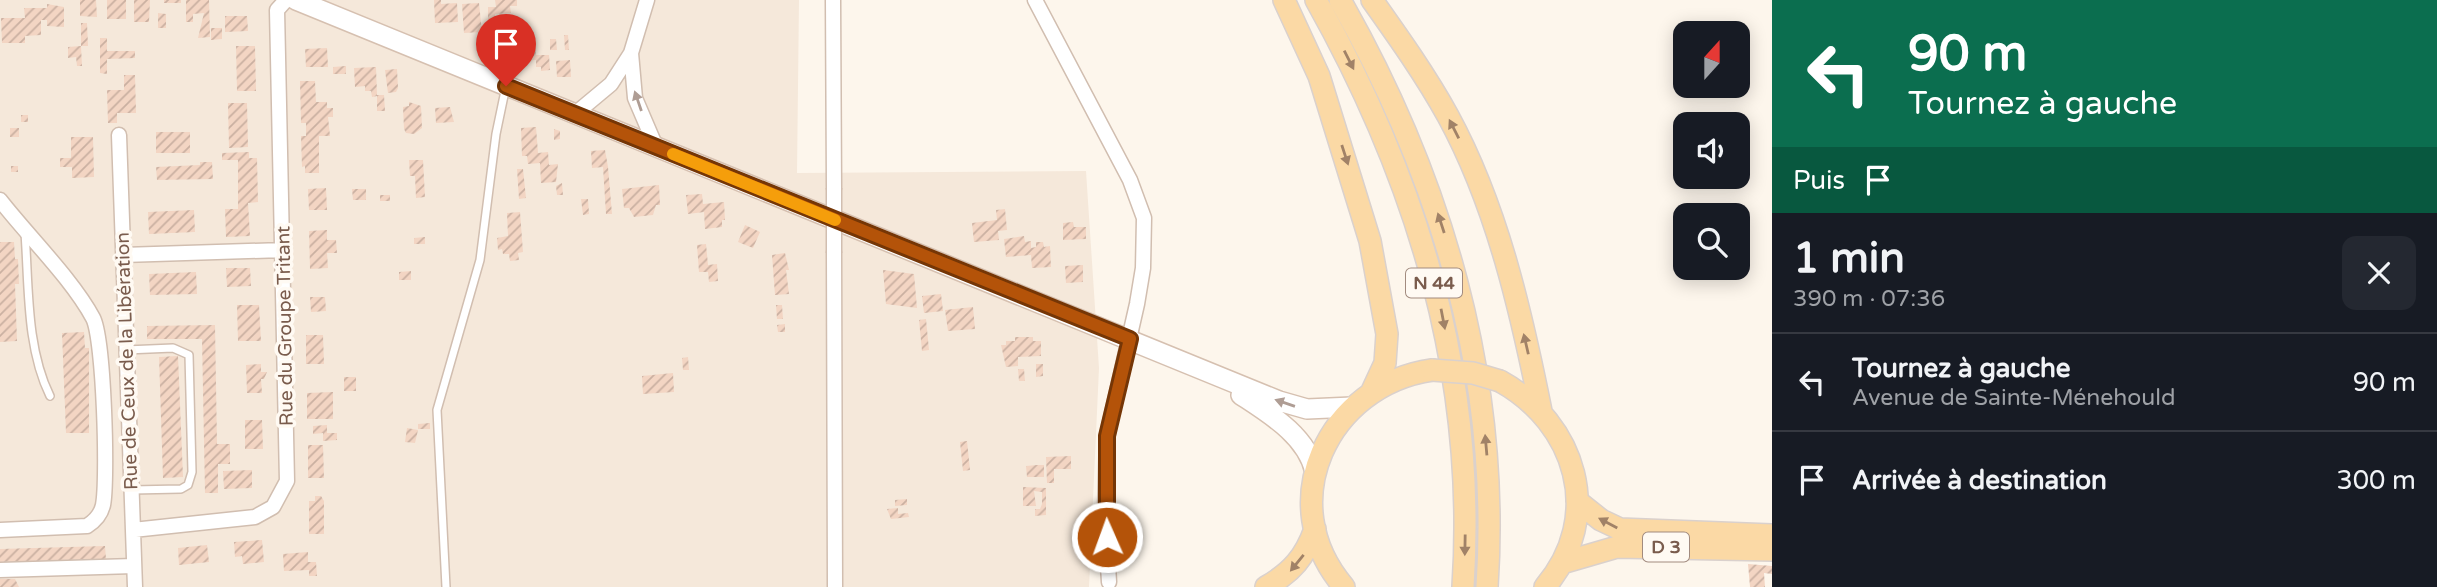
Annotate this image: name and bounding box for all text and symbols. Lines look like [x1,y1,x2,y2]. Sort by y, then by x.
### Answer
pin [476,14,536,86]
north arrow [1673,21,1750,98]
map controls [1673,21,1750,280]
icon: arrive [487,25,525,63]
text: 90 m [1908,25,2027,84]
icon: left [1793,28,1884,119]
one-way arrow [1343,50,1354,70]
text: Tournez à gauche [1908,85,2177,123]
one-way arrow [632,91,643,112]
button: sound [1673,112,1750,189]
one-way arrow [1449,119,1460,139]
one-way arrow [1340,144,1351,165]
icon: arrive [1859,161,1897,199]
text: Puis [1793,165,1845,196]
button: search [1673,203,1750,280]
one-way arrow [1435,212,1446,233]
street label: Rue du Groupe Tritant [272,226,298,426]
street label: Rue de Ceux de la Libération [112,232,142,490]
text: 1 min [1793,233,1905,284]
button: close [2342,236,2416,310]
road number: N 44 [1406,268,1462,298]
text: 390 m · 07:36 [1793,285,1945,313]
one-way arrow [1438,308,1449,330]
one-way arrow [1520,333,1531,355]
text: Tournez à gauche [1852,353,2071,384]
icon: left [1793,363,1831,401]
text: 90 m [2353,367,2416,398]
text: Avenue de Sainte-Ménehould [1852,384,2176,412]
one-way arrow [1275,397,1296,408]
one-way arrow [1480,434,1491,456]
icon: arrive [1793,461,1831,499]
text: Arrivée à destination [1852,465,2107,496]
text: 300 m [2336,465,2416,496]
position arrow [1070,500,1144,574]
one-way arrow [1597,517,1617,529]
road number: D 3 [1643,532,1689,562]
one-way arrow [1459,534,1471,556]
one-way arrow [1290,555,1305,572]

